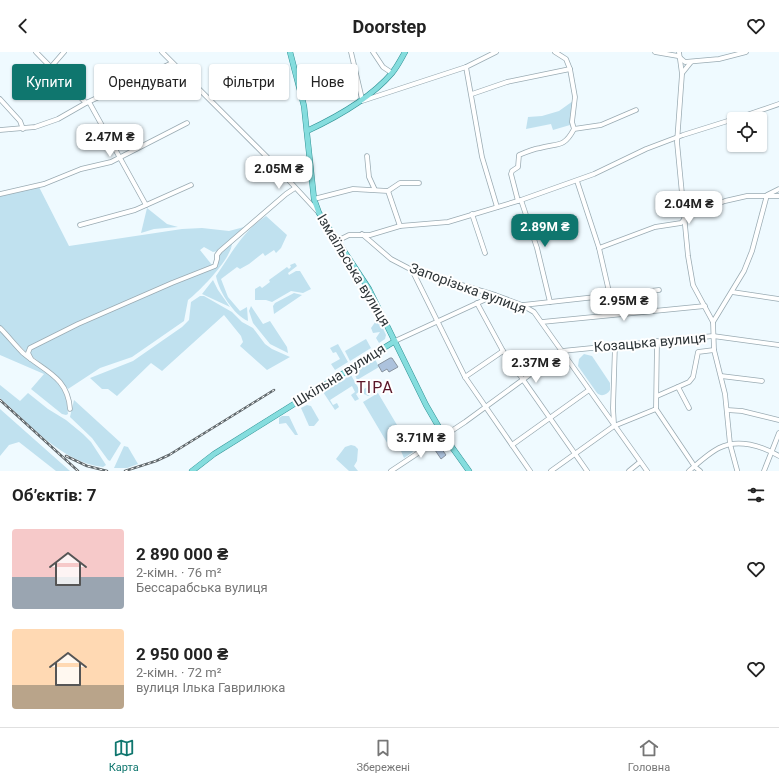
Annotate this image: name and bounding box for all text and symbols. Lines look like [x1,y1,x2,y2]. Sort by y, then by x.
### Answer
icon: back [12,15,34,37]
icon: heart [745,15,767,37]
text: Doorstep [353,16,426,37]
chip: Купити [12,64,86,100]
chip: Орендувати [94,64,201,100]
chip: Фільтри [209,64,289,100]
chip: Нове [297,64,358,100]
map controls [727,112,767,152]
button: locate [727,112,767,152]
pin: 2.47M ₴ [73,124,147,158]
text: 2.47M ₴ [85,129,135,144]
pin: 2.05M ₴ [242,156,316,190]
text: 2.05M ₴ [254,161,304,176]
pin: 2.04M ₴ [652,191,726,225]
text: 2.04M ₴ [664,196,714,211]
street label: Ізмаїльська вулиця [314,211,394,329]
pin: 2.89M ₴ [508,214,582,248]
text: 2.89M ₴ [520,219,570,234]
street label: Запорізька вулиця [407,259,529,317]
pin: 2.95M ₴ [587,288,661,322]
text: 2.95M ₴ [599,293,649,308]
street label: Козацька вулиця [593,329,707,355]
street label: Шкільна вулиця [290,340,388,410]
pin: 2.37M ₴ [499,350,573,384]
text: 2.37M ₴ [511,355,561,370]
district label: ТІРА [356,378,394,397]
pin: 3.71M ₴ [384,425,458,459]
text: 3.71M ₴ [396,430,446,445]
icon: filters [745,484,767,506]
text: Об’єктів: 7 [12,485,97,505]
text: 2 890 000 ₴ [136,544,228,564]
icon: home [44,545,92,593]
icon: heart [745,558,767,580]
text: 2-кімн. · 76 m² [136,565,222,580]
text: Бессарабська вулиця [136,580,268,595]
text: 2 950 000 ₴ [136,644,228,664]
icon: home [44,645,92,693]
icon: heart [745,658,767,680]
text: 2-кімн. · 72 m² [136,665,222,680]
text: вулиця Ілька Гаврилюка [136,680,285,695]
tab: Карта [109,737,139,774]
tab: Збережені [356,737,410,774]
tab: Головна [628,737,670,774]

